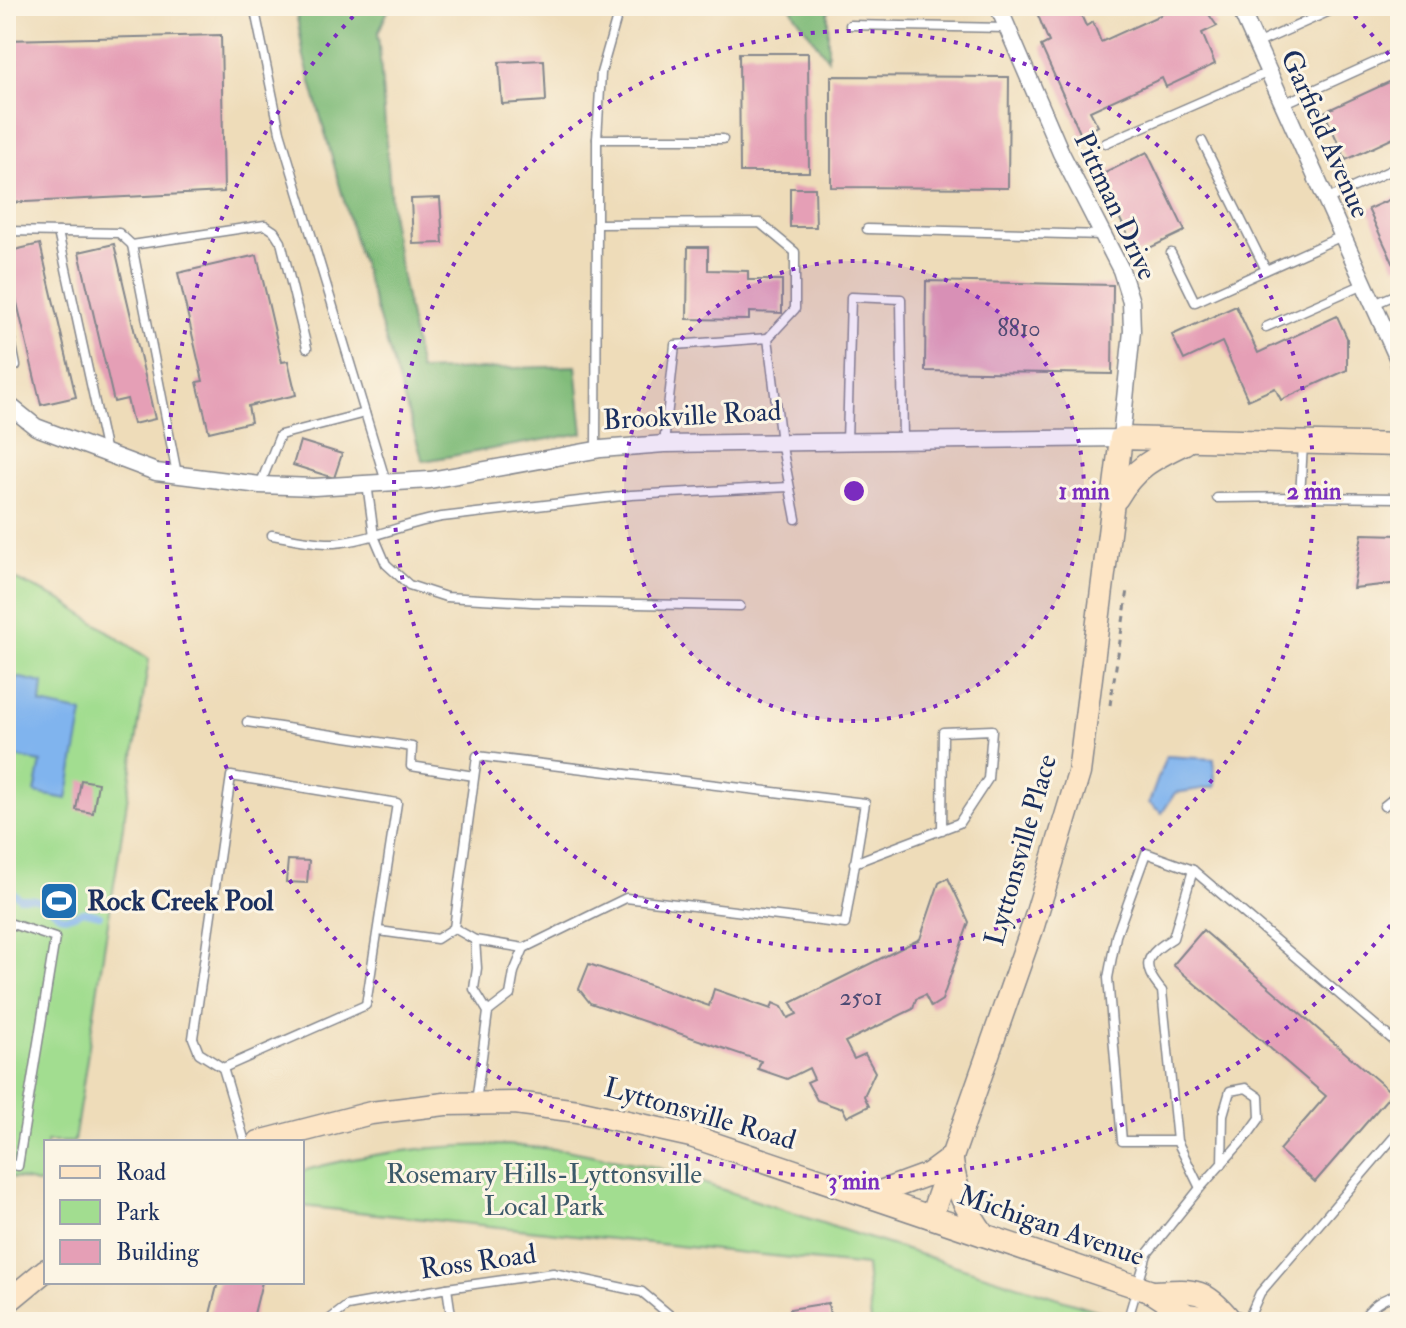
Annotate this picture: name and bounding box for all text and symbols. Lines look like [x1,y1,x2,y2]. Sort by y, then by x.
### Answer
street label: Garfield Avenue [1272,44,1378,224]
street label: Pittman Drive [1065,126,1165,286]
house number: 8810 [997,313,1041,344]
street label: Brookville Road [602,394,782,438]
text: 1 min [1059,476,1110,507]
text: 2 min [1287,476,1342,507]
centre of rings [840,477,868,505]
street label: Lyttonsville Place [977,750,1065,950]
sports icon: Rock Creek Pool [38,880,80,922]
place label: Rock Creek Pool [87,884,275,919]
house number: 2501 [839,982,883,1013]
street label: Lyttonsville Road [600,1070,800,1158]
legend [44,1140,304,1284]
text: Road [116,1157,166,1188]
park label: Rosemary Hills-Lyttonsville Local Park [386,1157,702,1224]
text: 3 min [828,1166,880,1197]
street label: Michigan Avenue [953,1178,1149,1274]
text: Park [116,1197,160,1228]
text: Building [116,1237,200,1268]
street label: Ross Road [418,1237,539,1287]

